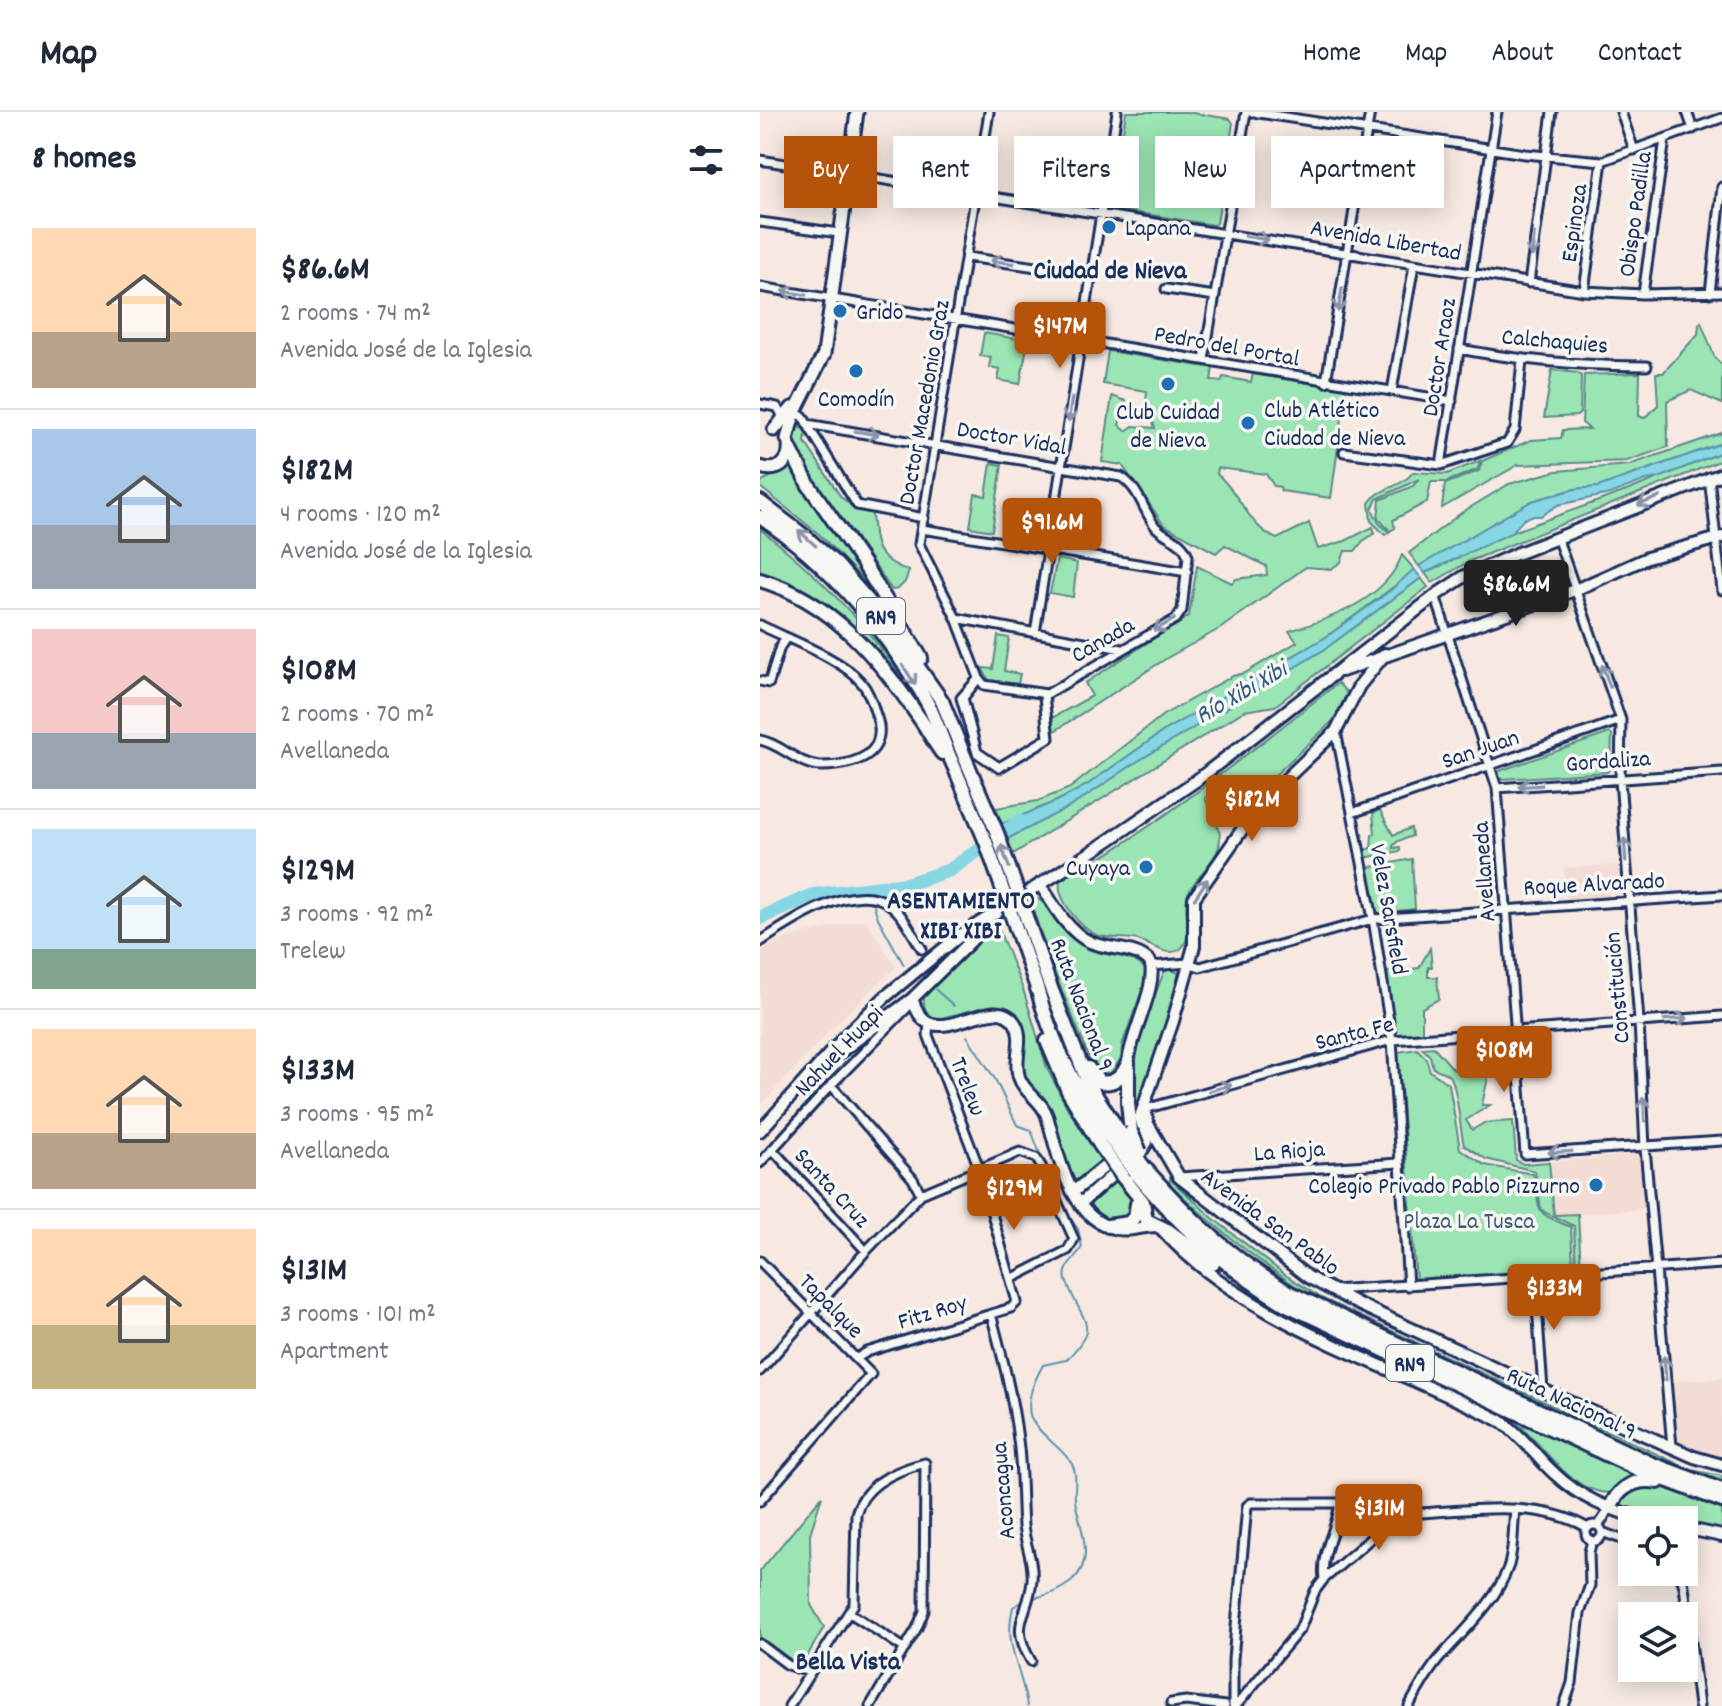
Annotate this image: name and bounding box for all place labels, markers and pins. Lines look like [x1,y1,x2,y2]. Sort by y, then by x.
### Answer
place label: Lapana [1125,213,1191,247]
marker: Lapana [1100,218,1118,236]
place label: Grido [856,297,903,331]
marker: Grido [831,302,849,320]
pin: $147M [1004,302,1116,370]
marker: Comodín [847,362,865,380]
marker: Club Cuidad de Nieva [1159,375,1177,393]
place label: Comodín [818,384,894,418]
place label: Club Atlético Ciudad de Nieva [1264,395,1406,457]
place label: Club Cuidad de Nieva [1116,397,1220,459]
marker: Club Atlético Ciudad de Nieva [1239,414,1257,432]
pin: $91.6M [987,498,1117,566]
pin: $86.6M [1451,560,1581,628]
pin: $182M [1196,775,1308,843]
place label: Cuyaya [1066,853,1131,887]
marker: Cuyaya [1137,858,1155,876]
pin: $108M [1448,1026,1560,1094]
pin: $129M [958,1164,1070,1232]
place label: Colegio Privado Pablo Pizzurno [1308,1171,1580,1205]
marker: Colegio Privado Pablo Pizzurno [1587,1176,1605,1194]
pin: $133M [1498,1264,1610,1332]
pin: $131M [1323,1484,1435,1552]

